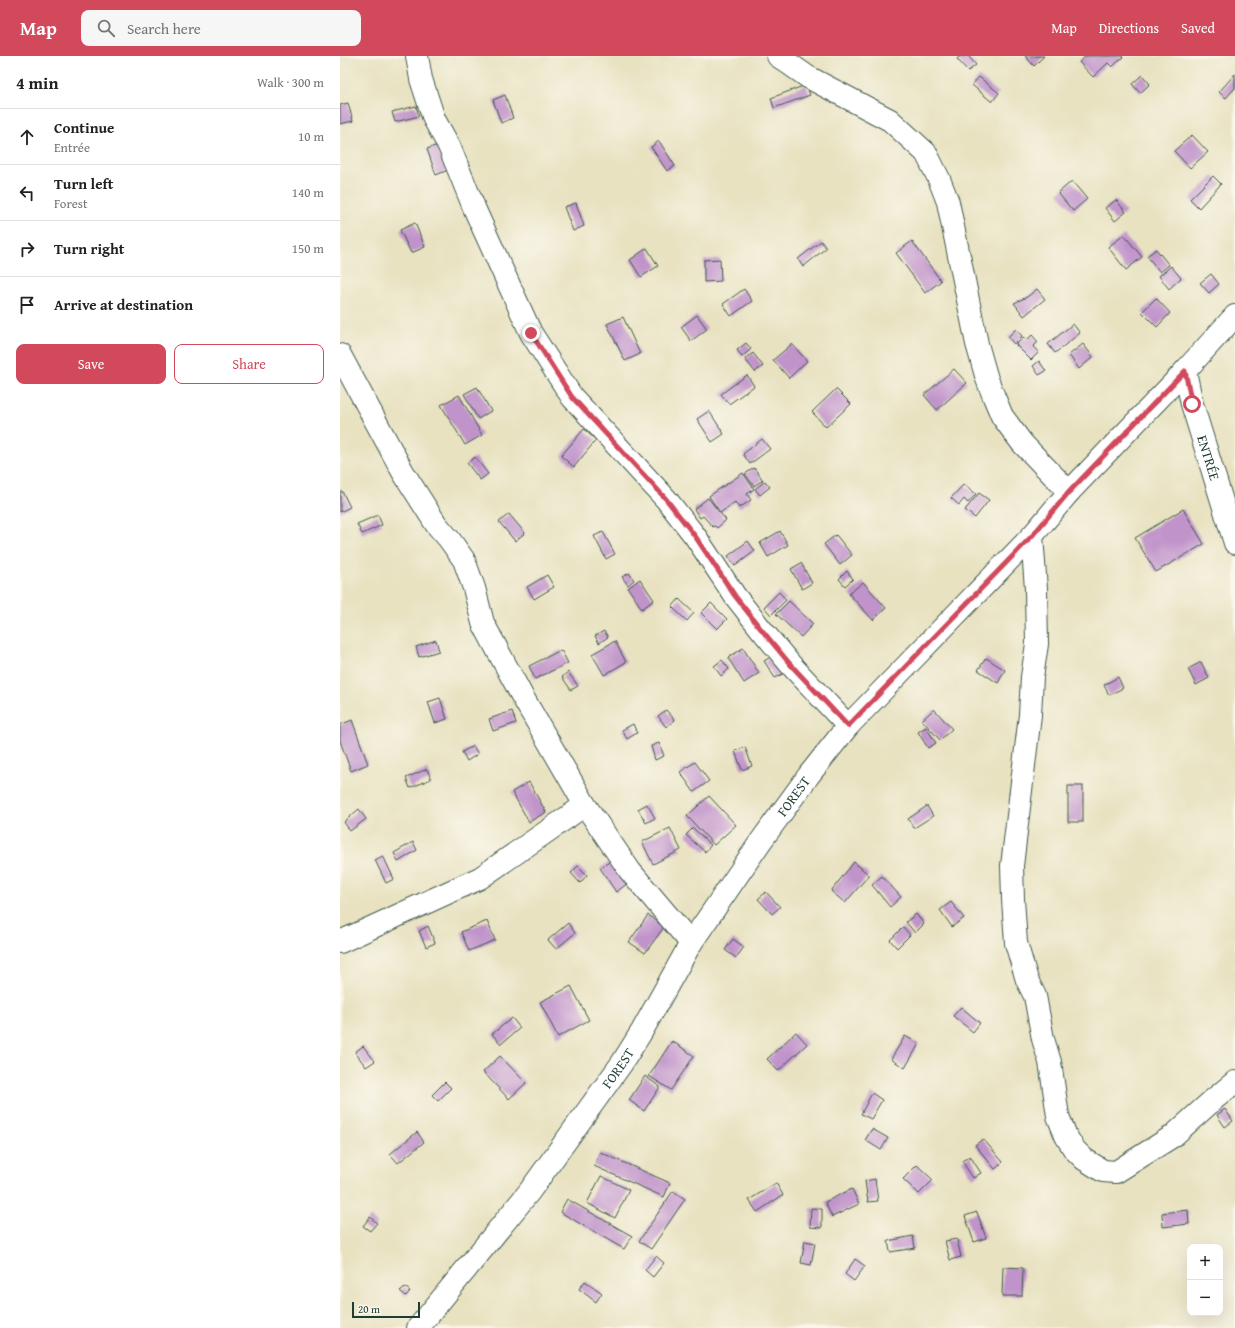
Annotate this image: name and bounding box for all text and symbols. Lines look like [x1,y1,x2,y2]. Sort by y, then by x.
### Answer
search box [81,10,361,46]
text: Map [20,14,57,42]
icon: search [95,17,117,39]
text: Search here [127,18,201,39]
text: Map [1051,18,1077,38]
text: Directions [1099,18,1159,38]
text: Saved [1181,18,1215,38]
text: 4 min [16,70,58,95]
text: Walk · 300 m [257,73,324,92]
text: Continue [54,117,115,138]
icon: ahead [16,126,38,148]
text: 10 m [298,127,324,146]
text: Entrée [54,138,90,157]
text: Turn left [54,173,113,194]
icon: left [16,182,38,204]
text: 140 m [292,183,324,202]
text: Forest [54,194,87,213]
icon: right [16,238,38,260]
text: Turn right [54,238,125,259]
text: 150 m [292,239,324,258]
icon: arrive [16,294,38,316]
text: Arrive at destination [54,294,193,315]
route end [522,324,540,342]
button: Save [16,344,166,384]
button: Share [174,344,324,384]
route start [1183,395,1201,413]
street label: ENTRÉE [1192,433,1225,483]
street label: FOREST [772,772,815,820]
street label: FOREST [597,1044,639,1093]
map controls [1187,1244,1223,1316]
button: + [1187,1244,1223,1280]
button: − [1187,1280,1223,1316]
scale bar [352,1300,420,1319]
text: 20 m [358,1301,380,1317]

